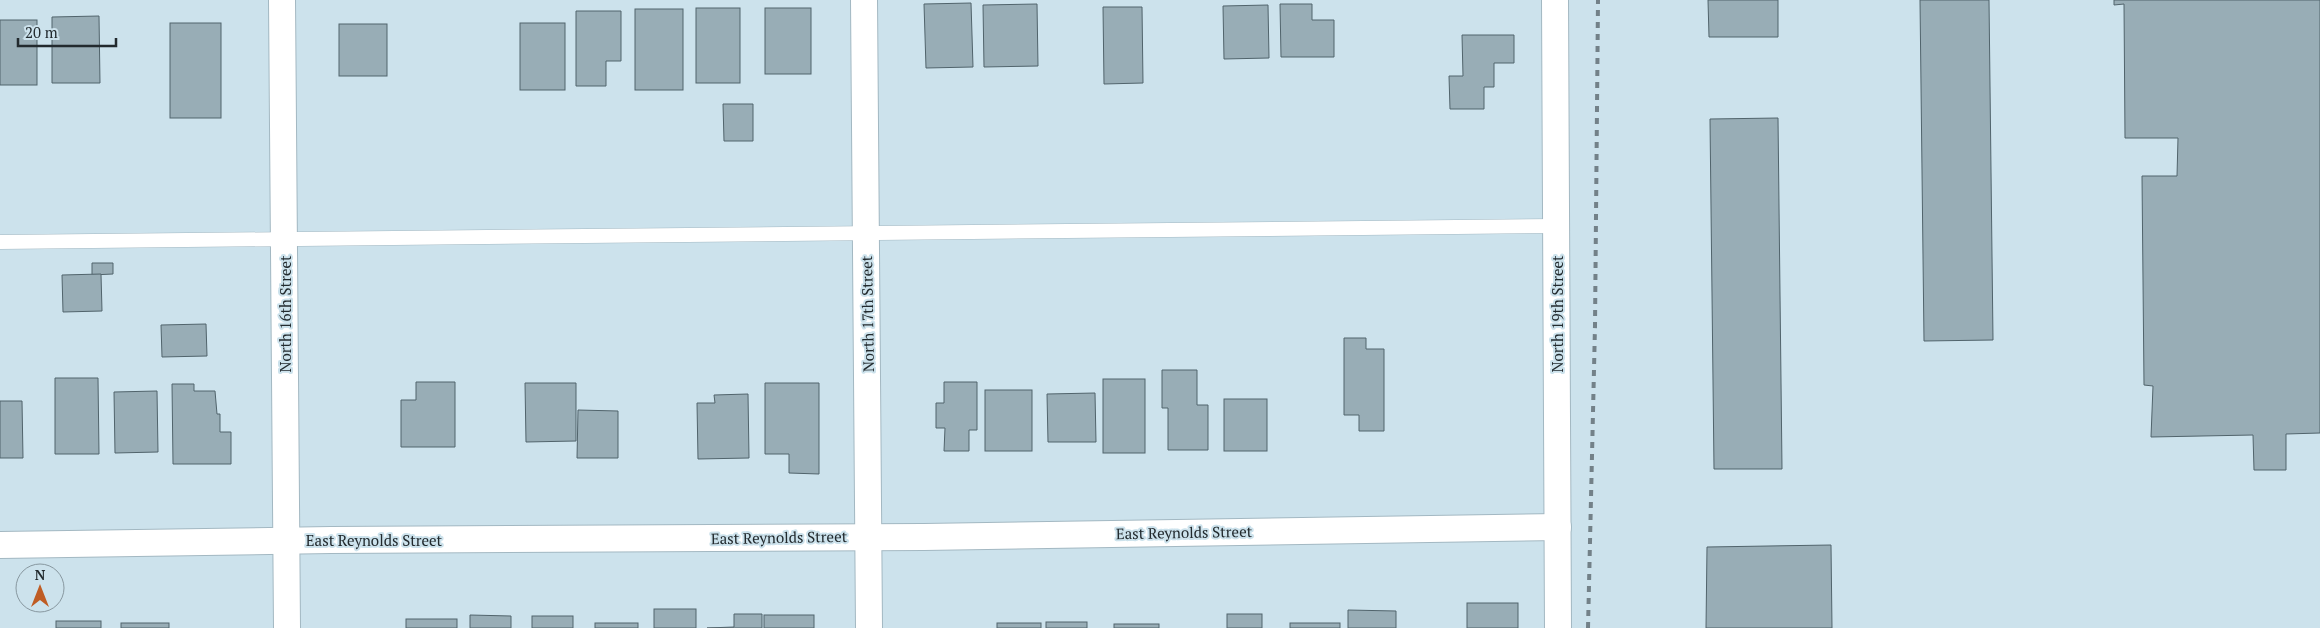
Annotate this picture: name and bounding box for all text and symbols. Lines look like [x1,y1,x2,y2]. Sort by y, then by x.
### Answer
scale bar [18,15,115,47]
text: 20 m [25,22,58,42]
street label: North 16th Street [275,255,295,373]
street label: North 17th Street [856,255,878,372]
street label: North 19th Street [1547,255,1567,373]
street label: East Reynolds Street [1116,521,1253,543]
street label: East Reynolds Street [711,526,848,548]
street label: East Reynolds Street [306,530,443,550]
north arrow [15,563,65,613]
text: N [35,565,46,584]

